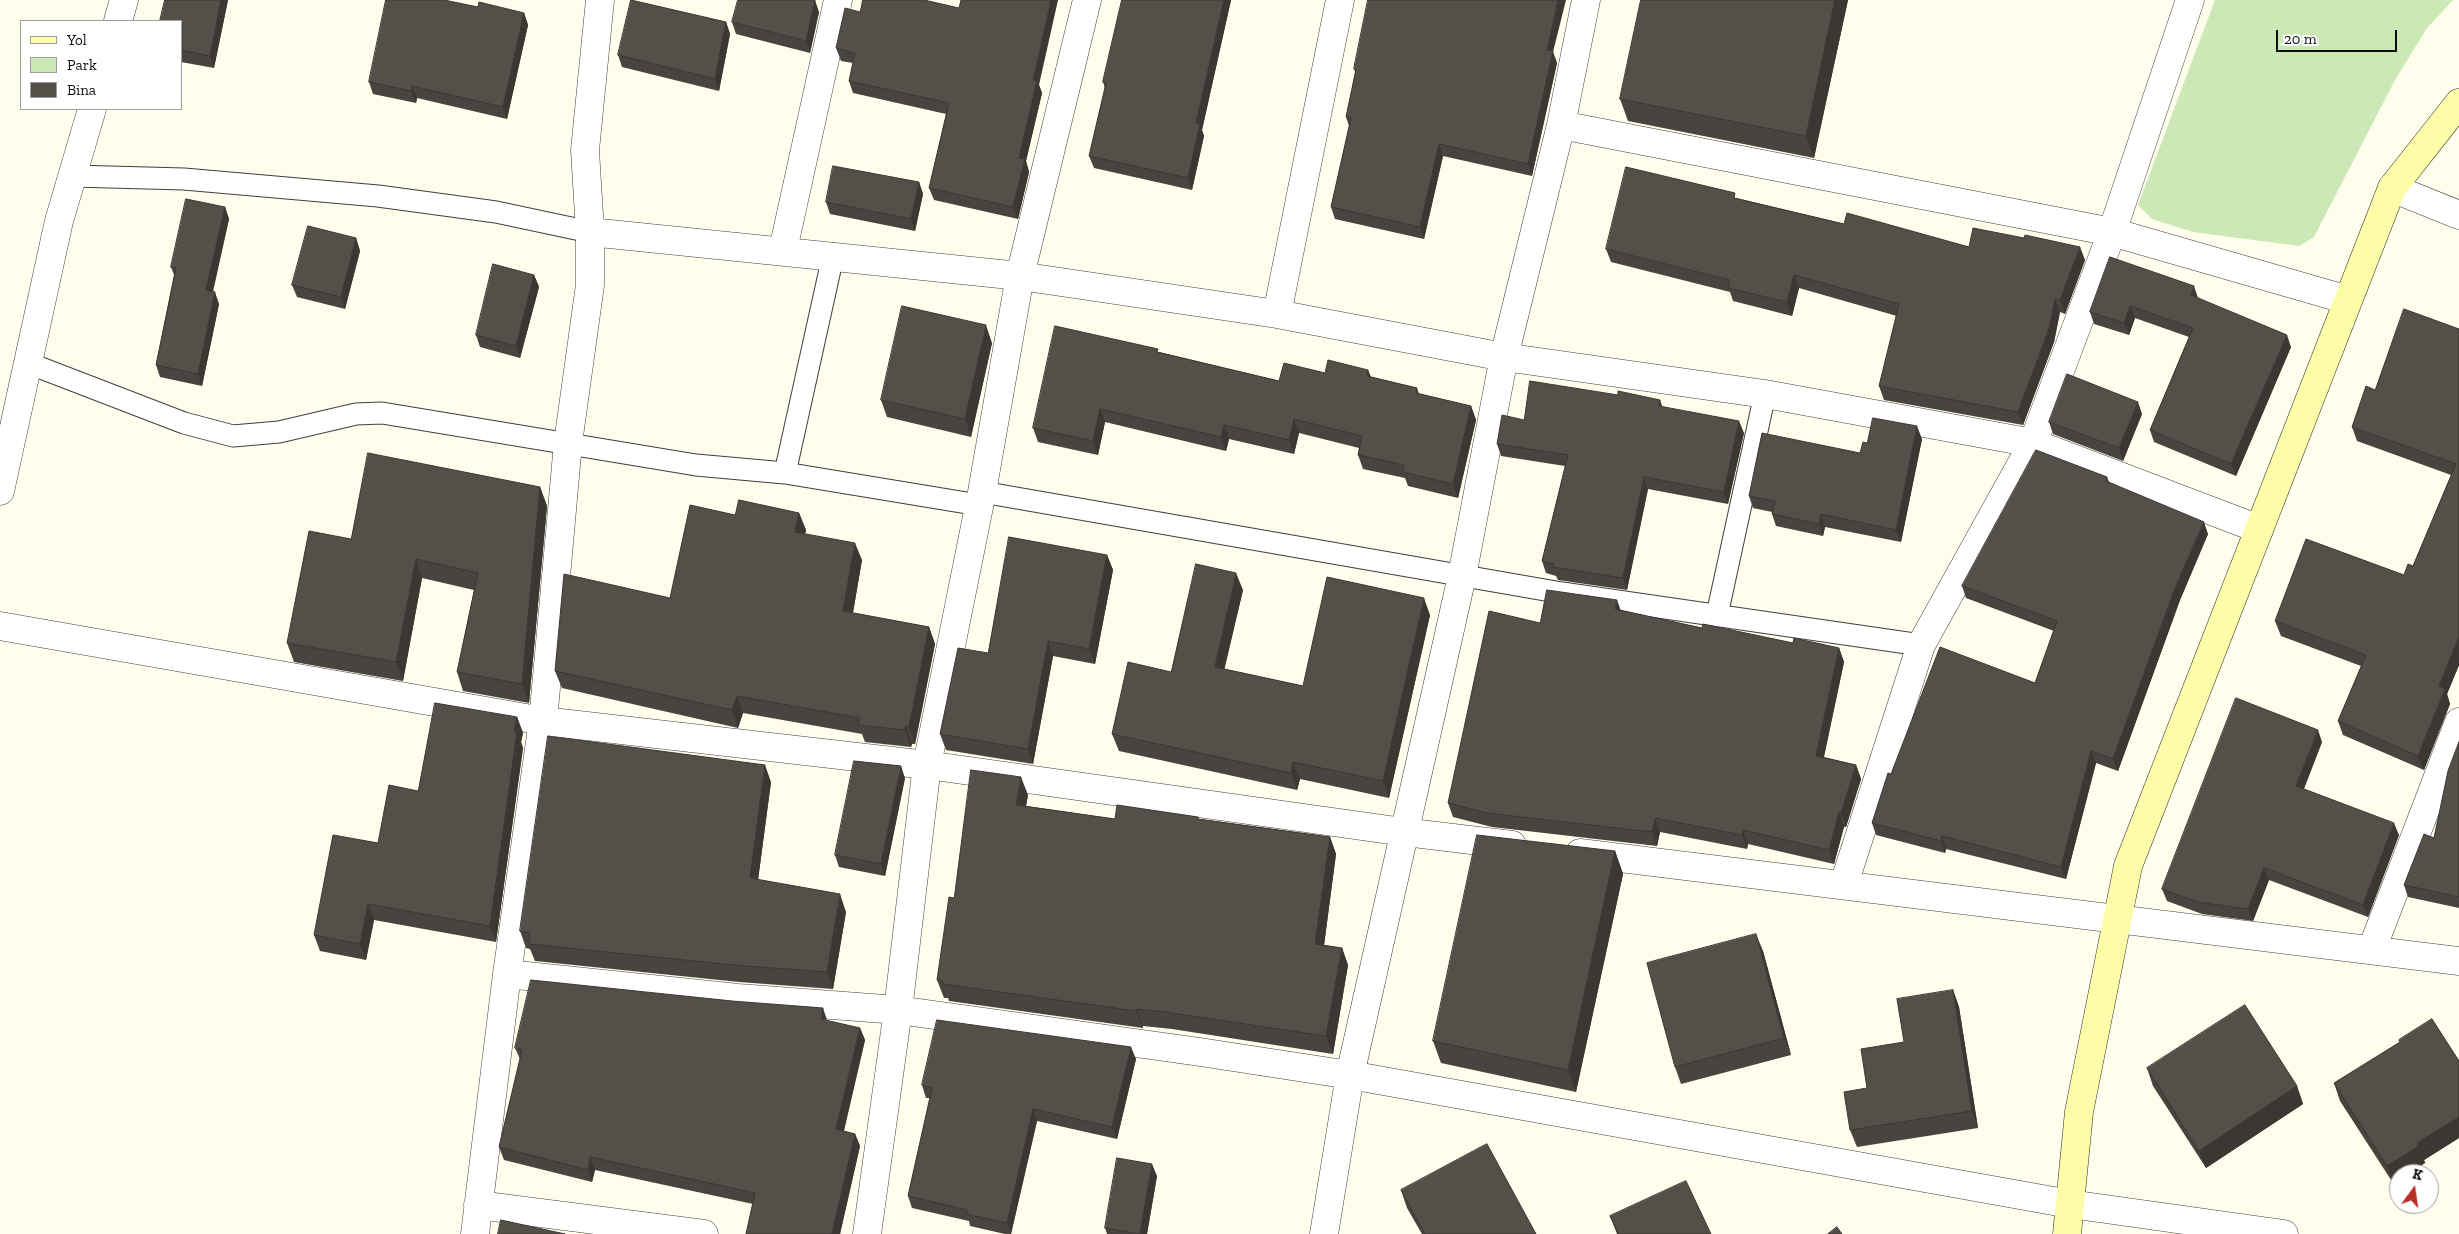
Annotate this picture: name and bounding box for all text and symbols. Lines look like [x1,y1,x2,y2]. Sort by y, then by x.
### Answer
legend [20,20,182,110]
scale bar [2279,20,2400,52]
text: 20 m [2284,30,2317,48]
text: Yol [67,31,87,49]
text: Park [67,56,97,74]
text: Bina [67,81,96,99]
north arrow [2389,1164,2439,1214]
text: K [2411,1166,2424,1184]

